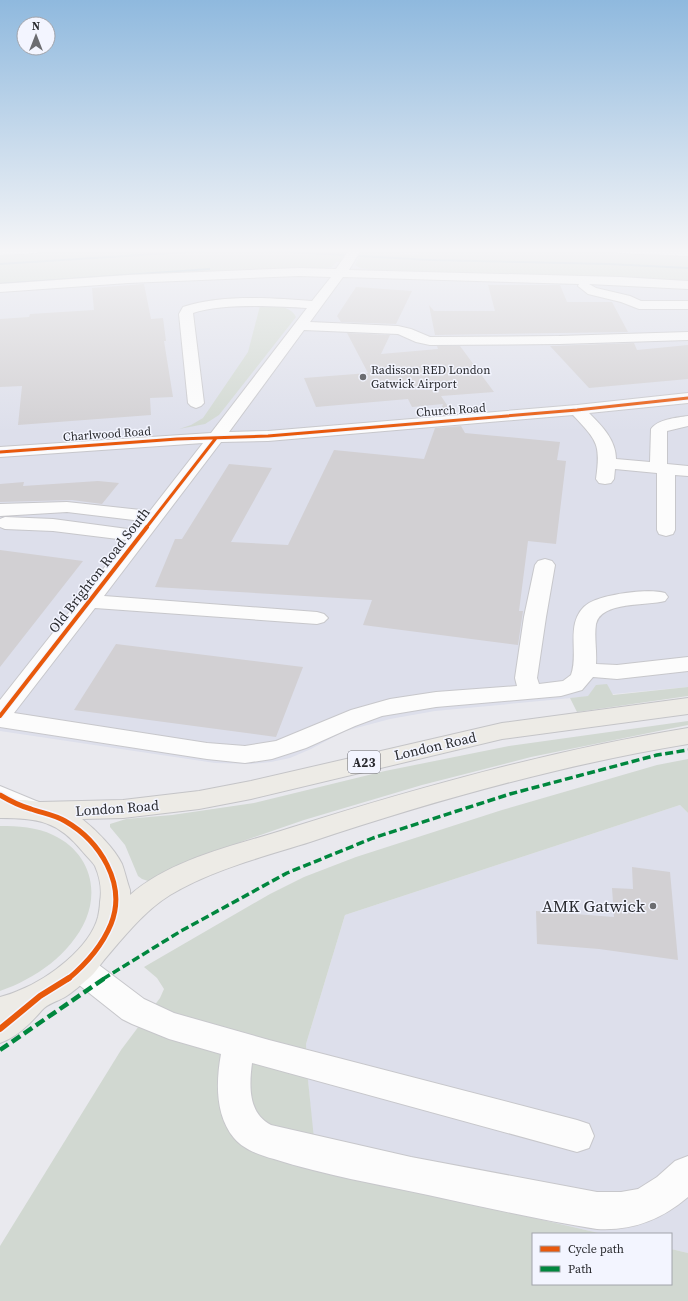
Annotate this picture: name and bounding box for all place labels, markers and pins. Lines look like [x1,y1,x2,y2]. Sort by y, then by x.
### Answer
place label: Radisson RED London Gatwick Airport [371,362,490,392]
marker: Radisson RED London Gatwick Airport [358,372,368,382]
place label: AMK Gatwick [542,894,646,918]
marker: AMK Gatwick [648,901,658,911]

